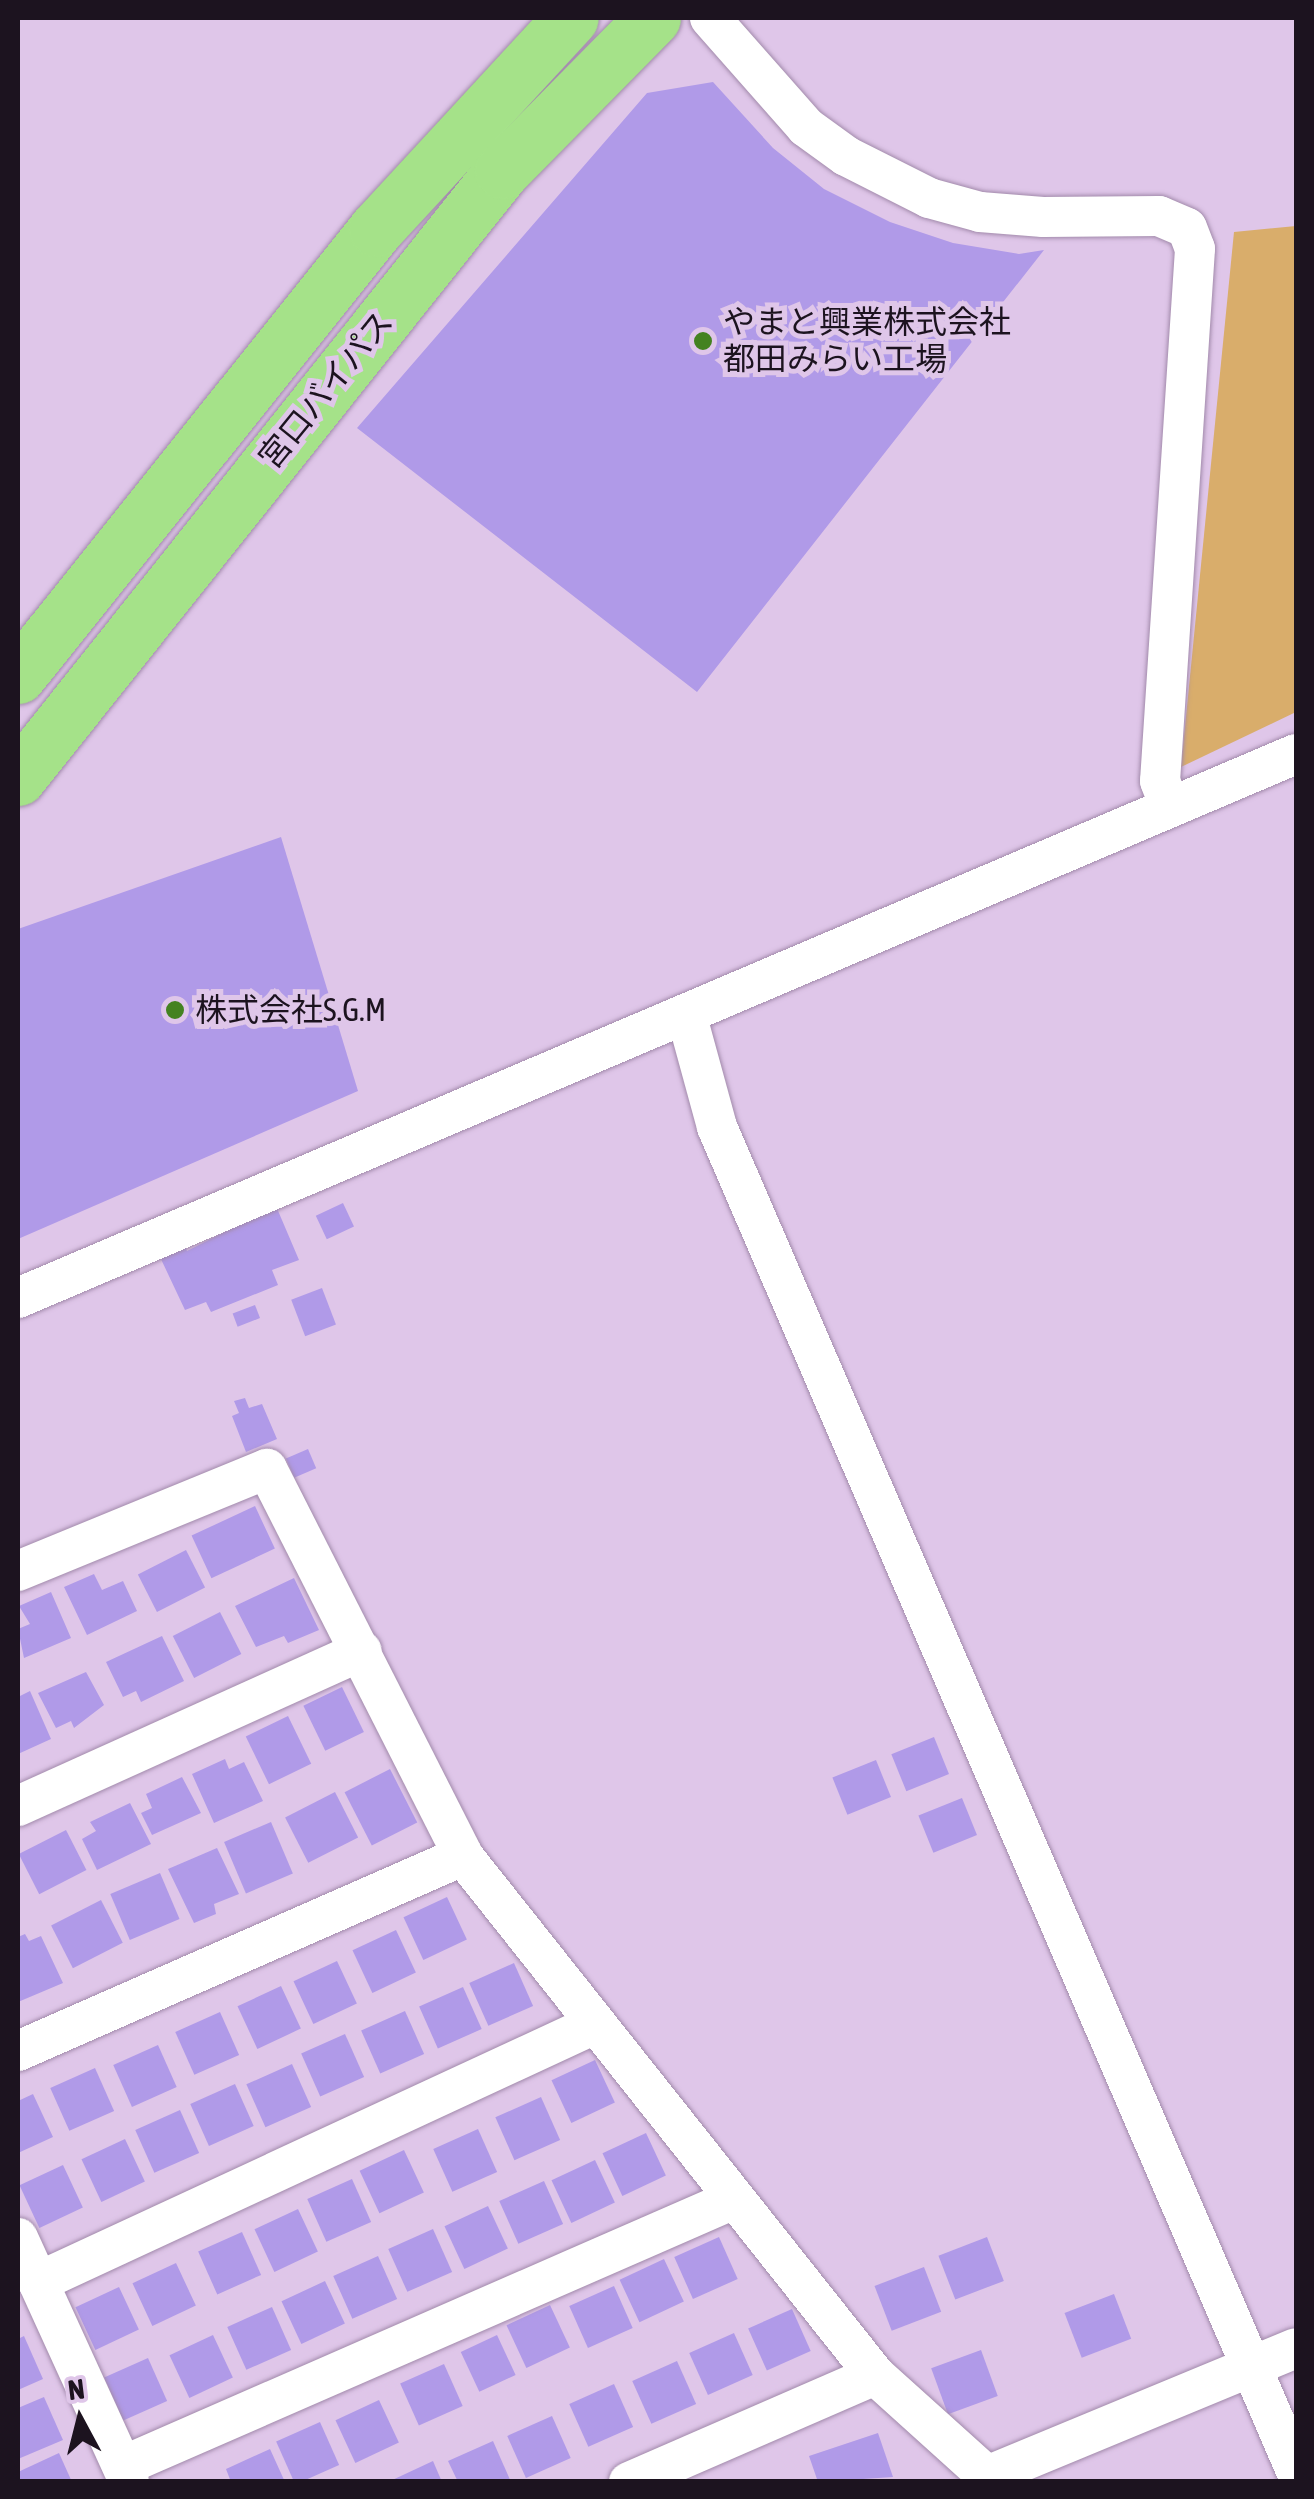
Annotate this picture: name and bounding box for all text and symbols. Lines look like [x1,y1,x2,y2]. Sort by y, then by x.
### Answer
street label: 宮口バイパス [251,303,401,477]
place label: やまと興業株式会社 都田みらい工場 [723,304,1011,379]
marker: やまと興業株式会社 都田みらい工場 [692,330,714,352]
place label: 株式会社S.G.M [195,991,386,1029]
marker: 株式会社S.G.M [164,999,186,1021]
north arrow [30,2369,130,2469]
text: N [66,2372,86,2406]

